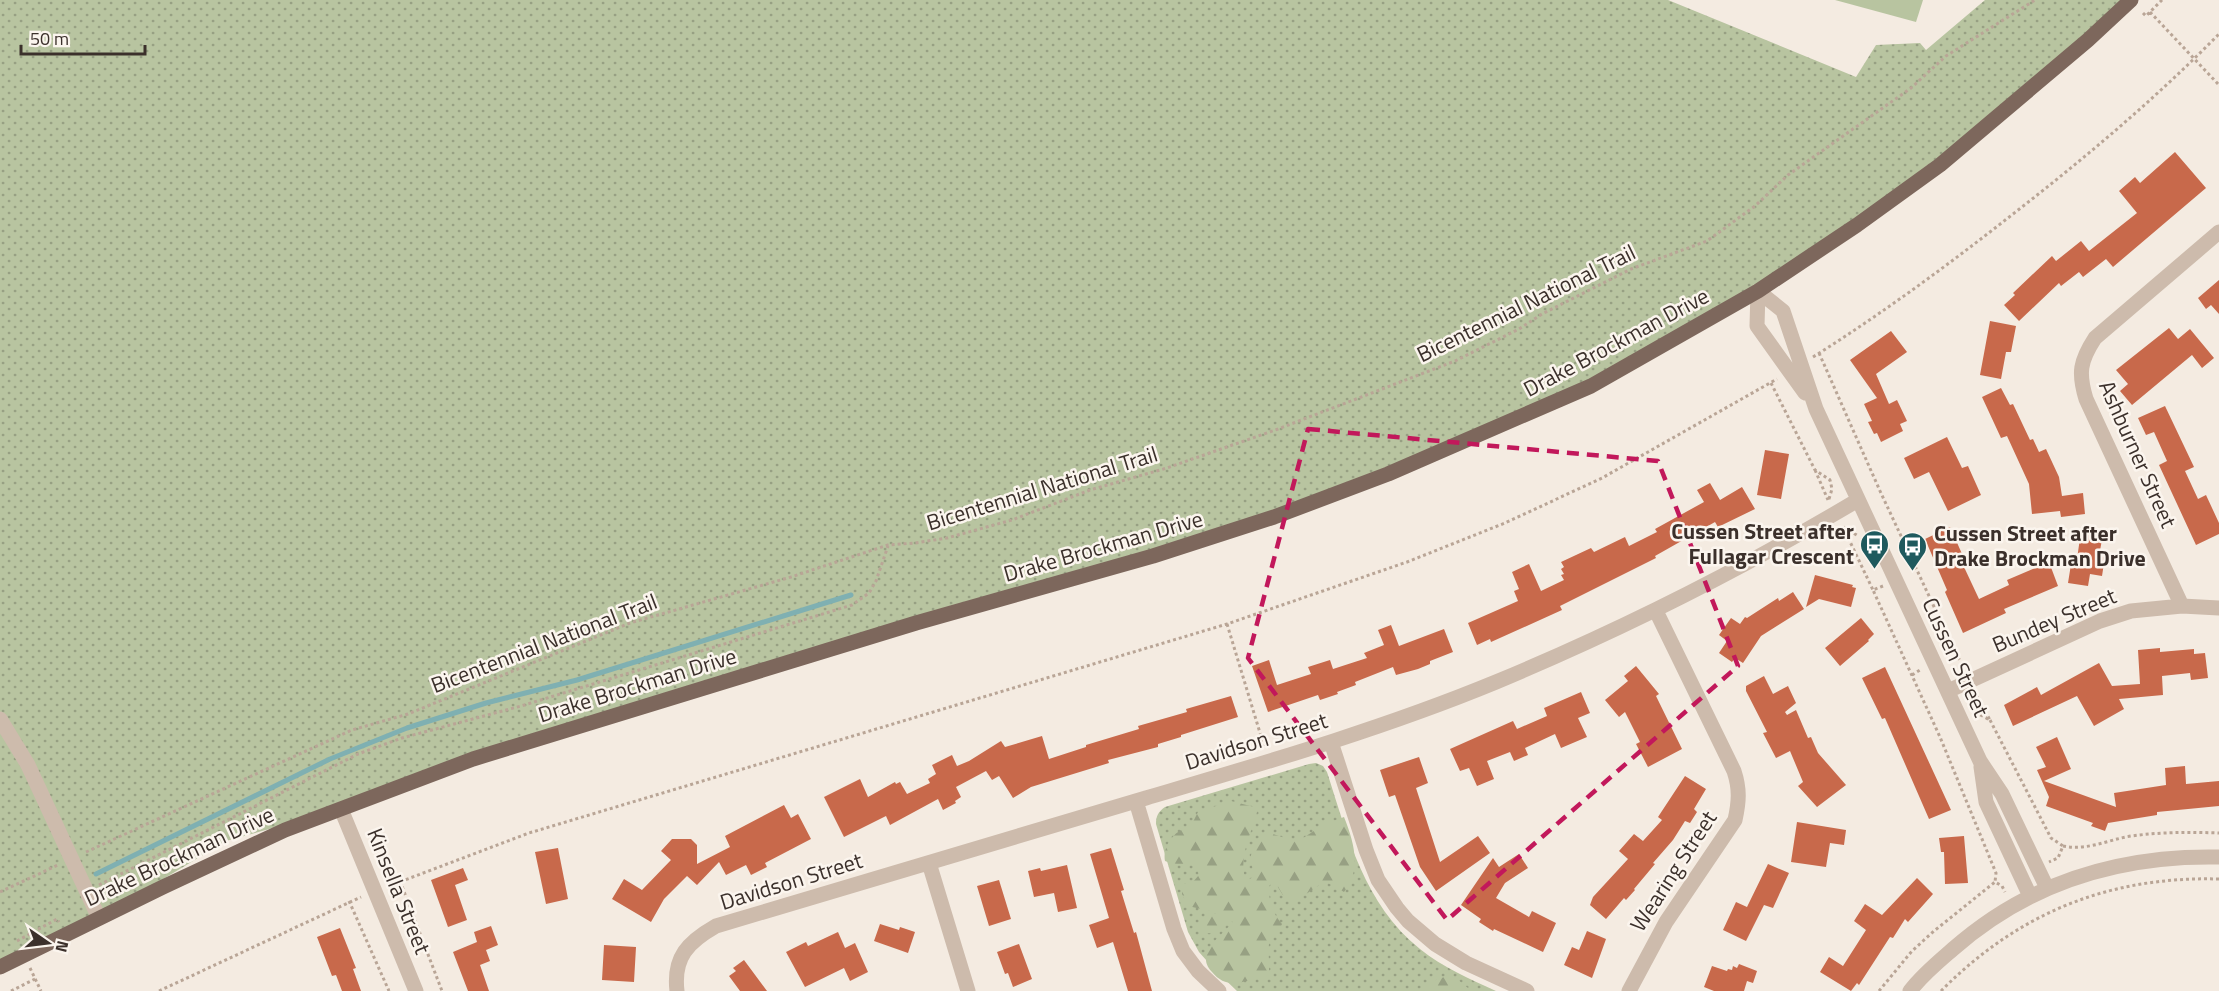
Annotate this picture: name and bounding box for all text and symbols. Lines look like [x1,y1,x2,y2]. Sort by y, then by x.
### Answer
scale bar [21,18,146,56]
text: 50 m [30,25,69,52]
street label: Bicentennial National Trail [1411,235,1641,371]
street label: Drake Brockman Drive [1517,279,1715,405]
street label: Ashburner Street [2090,375,2186,533]
street label: Bicentennial National Trail [922,437,1162,539]
street label: Drake Brockman Drive [999,501,1207,591]
place label: Cussen Street after Fullagar Crescent [1671,514,1854,573]
place label: Cussen Street after Drake Brockman Drive [1934,516,2146,575]
bus stop icon: Cussen Street after Fullagar Crescent [1859,528,1891,570]
bus stop icon: Cussen Street after Drake Brockman Drive [1897,530,1929,572]
street label: Bundey Street [1987,578,2122,661]
street label: Bicentennial National Trail [426,584,662,702]
street label: Cussen Street [1913,592,1999,723]
street label: Drake Brockman Drive [534,639,740,731]
street label: Davidson Street [1181,703,1332,779]
street label: Drake Brockman Drive [79,797,279,915]
street label: Wearing Street [1621,804,1725,938]
street label: Kinsella Street [358,823,440,959]
street label: Davidson Street [716,843,867,919]
north arrow [18,913,78,973]
text: N [50,938,76,955]

